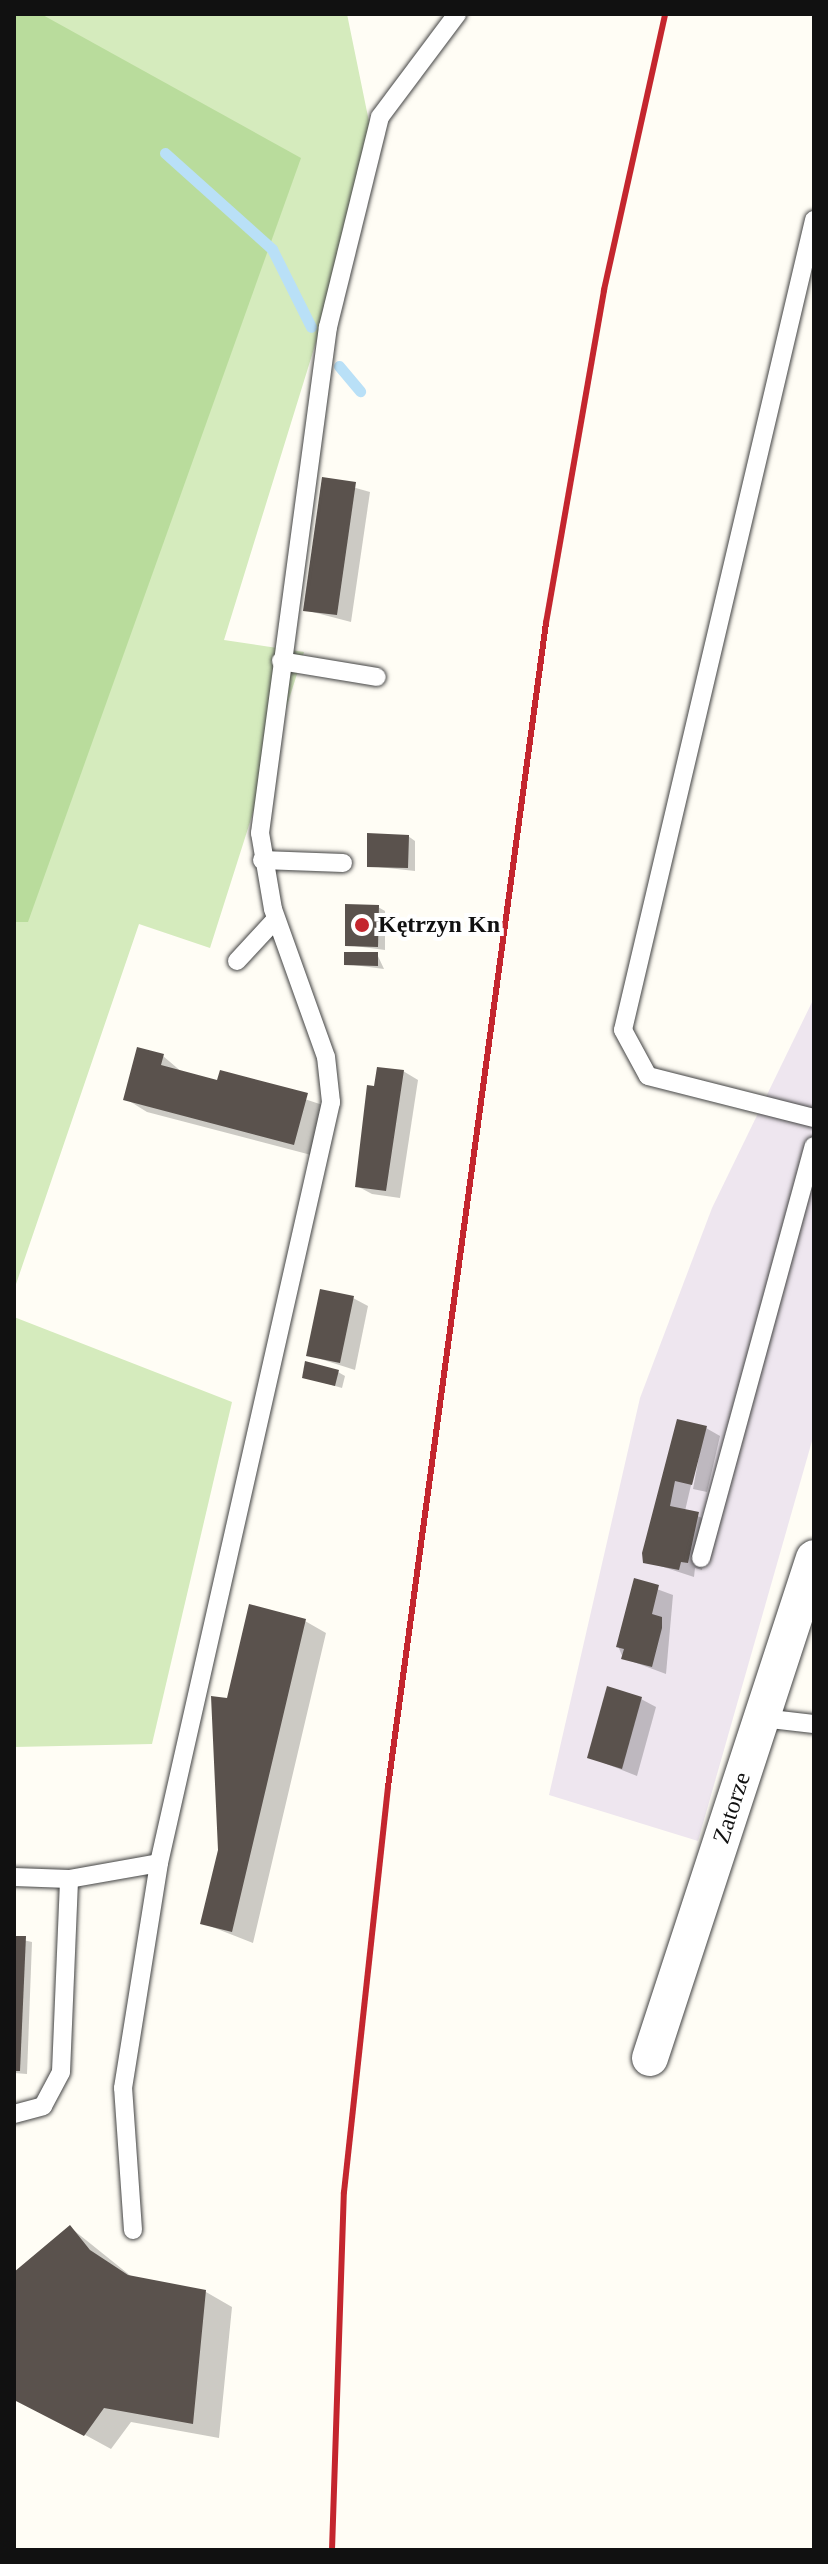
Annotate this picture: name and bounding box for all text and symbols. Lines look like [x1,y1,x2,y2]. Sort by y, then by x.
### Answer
place label: Kętrzyn Kn [378,911,500,939]
marker: Kętrzyn Kn [353,916,371,934]
street label: Zatorze [707,1769,757,1847]

